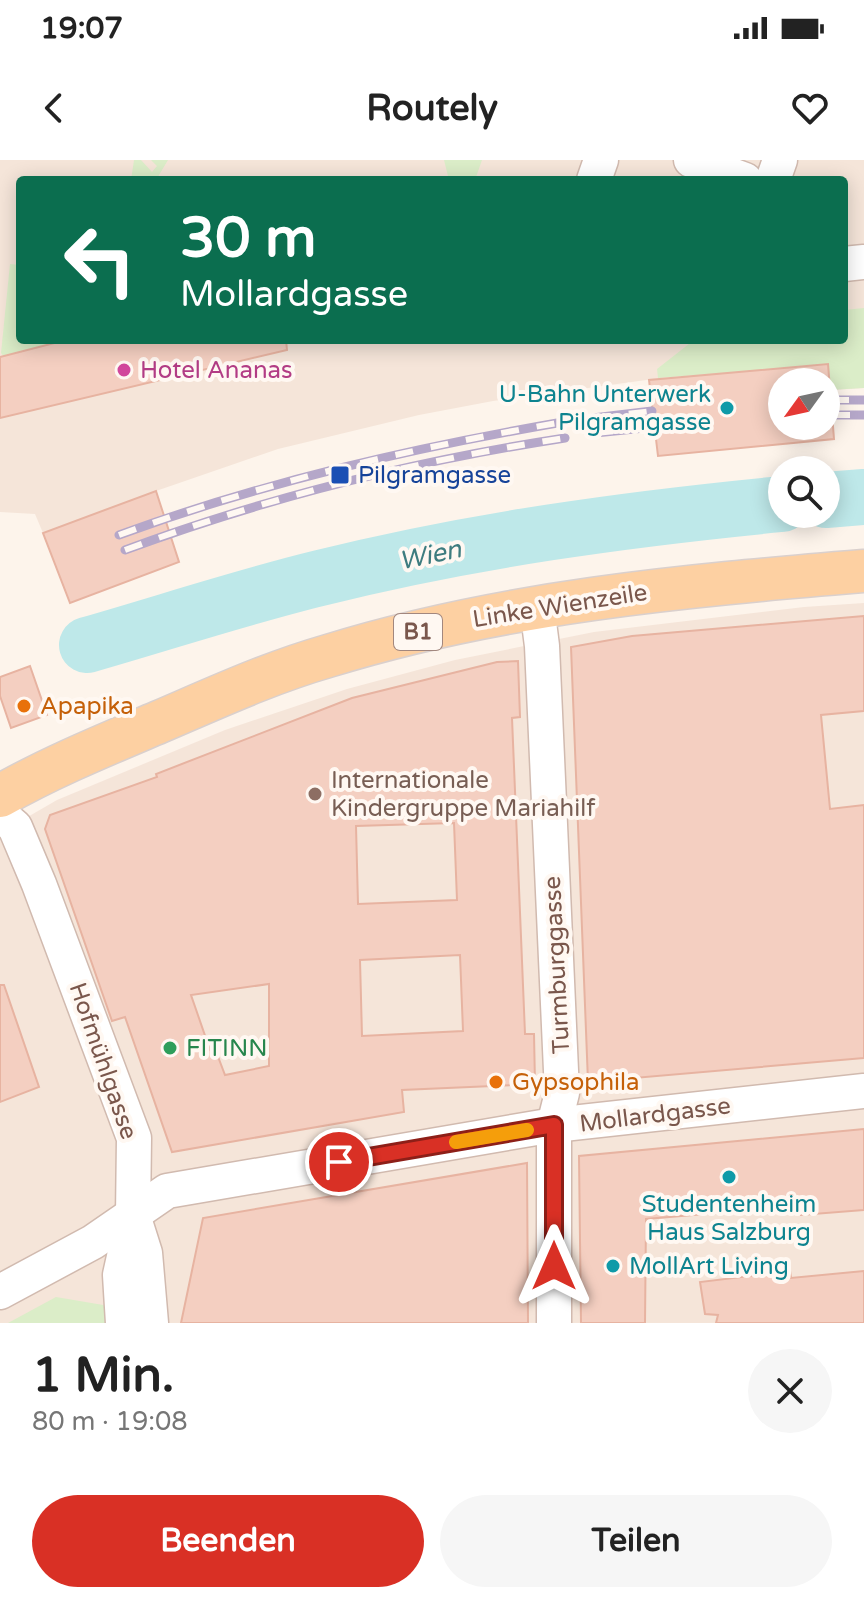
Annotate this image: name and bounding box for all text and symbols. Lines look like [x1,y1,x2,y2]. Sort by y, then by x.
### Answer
text: 19:07 [40,10,123,47]
icon: back [32,86,76,130]
icon: heart [788,86,832,130]
text: Routely [366,87,498,130]
text: 30 m [180,205,316,272]
icon: left [48,208,152,312]
text: Mollardgasse [180,273,408,316]
place label: Hotel Ananas [140,356,293,385]
marker: Hotel Ananas [115,361,133,379]
north arrow [768,368,840,440]
map controls [768,368,840,528]
place label: U-Bahn Unterwerk Pilgramgasse [499,380,711,437]
marker: U-Bahn Unterwerk Pilgramgasse [718,399,736,417]
button: search [768,456,840,528]
place label: Pilgramgasse [358,461,511,490]
marker: Pilgramgasse [329,464,351,486]
water label: Wien [396,533,465,577]
street label: Linke Wienzeile [471,578,649,634]
road number: B1 [394,614,442,650]
place label: Apapika [40,692,134,721]
marker: Apapika [15,697,33,715]
place label: Internationale Kindergruppe Mariahilf [331,766,596,823]
marker: Internationale Kindergruppe Mariahilf [306,785,324,803]
street label: Turmburggasse [538,875,576,1055]
street label: Hofmühlgasse [63,979,143,1143]
place label: FITINN [186,1034,267,1063]
marker: FITINN [161,1039,179,1057]
place label: Gypsophila [512,1068,640,1097]
marker: Gypsophila [487,1073,505,1091]
street label: Mollardgasse [578,1091,732,1139]
pin [305,1128,373,1196]
icon: arrive [317,1140,361,1184]
marker: Studentenheim Haus Salzburg [720,1168,738,1186]
place label: Studentenheim Haus Salzburg [642,1190,816,1247]
position arrow [512,1224,596,1308]
place label: MollArt Living [629,1252,789,1281]
marker: MollArt Living [604,1257,622,1275]
text: 1 Min. [32,1347,174,1405]
button: close [748,1349,832,1433]
text: 80 m · 19:08 [32,1406,188,1437]
button: Beenden [32,1495,424,1587]
button: Teilen [440,1495,832,1587]

